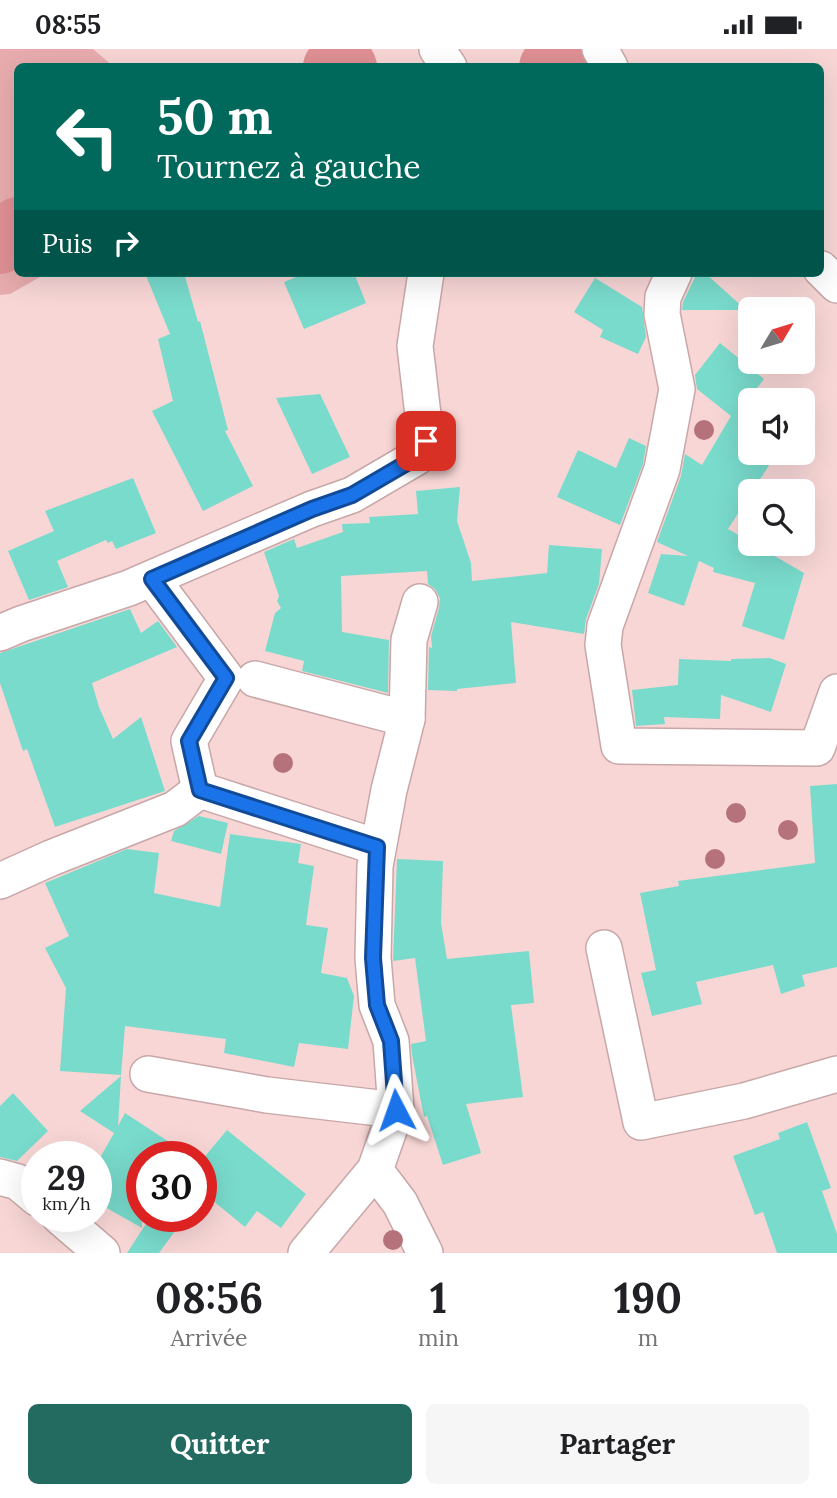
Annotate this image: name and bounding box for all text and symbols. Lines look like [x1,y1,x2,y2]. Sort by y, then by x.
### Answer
text: 08:55 [35,8,101,41]
text: 50 m [157,85,273,147]
icon: left [42,91,133,182]
text: Tournez à gauche [157,146,421,187]
icon: right [107,224,145,262]
text: Puis [42,227,93,260]
north arrow [738,297,816,375]
map controls [738,297,815,556]
button: sound [738,388,815,465]
pin [396,411,456,471]
icon: arrive [407,422,445,460]
button: search [738,479,815,556]
position arrow [359,1073,433,1147]
speed limit sign: 30 [126,1141,217,1232]
text: 29 [47,1155,86,1200]
text: km/h [42,1192,91,1215]
text: 08:56 [155,1271,263,1325]
text: 1 [430,1271,447,1325]
text: 190 [614,1271,682,1325]
text: Arrivée [170,1323,248,1352]
text: min [418,1323,459,1352]
text: m [638,1323,658,1352]
button: Quitter [28,1404,412,1484]
button: Partager [426,1404,809,1484]

